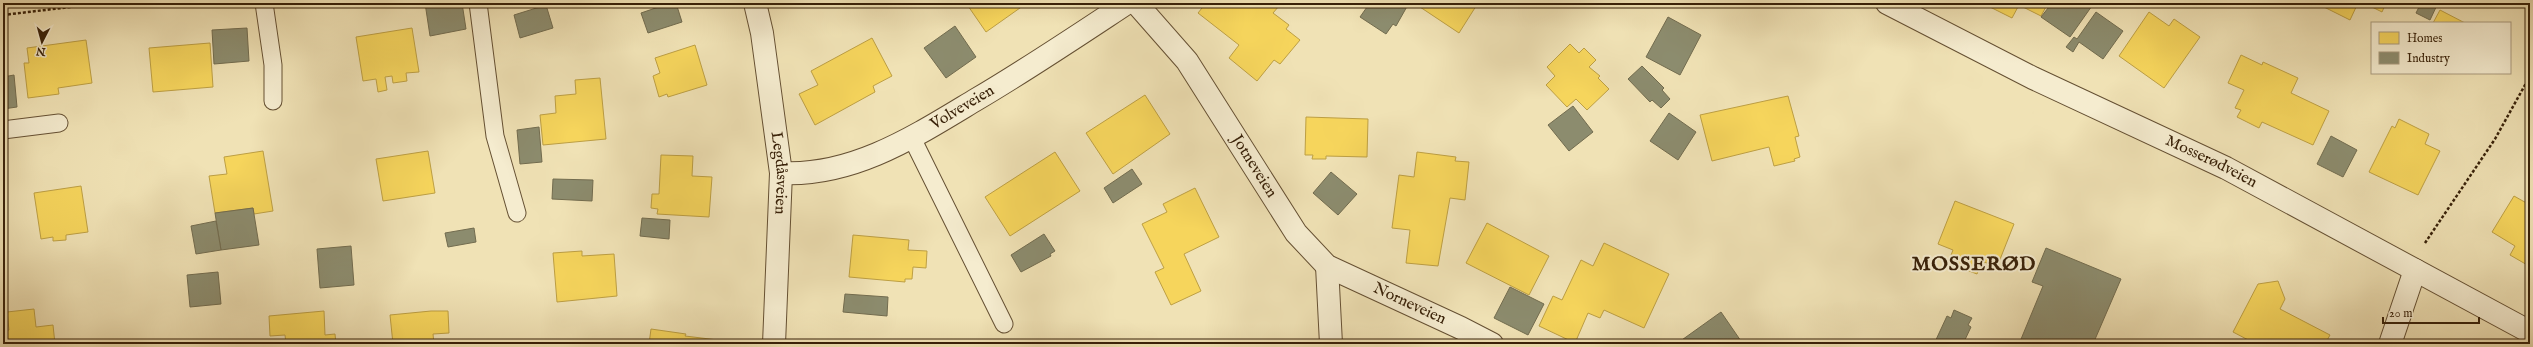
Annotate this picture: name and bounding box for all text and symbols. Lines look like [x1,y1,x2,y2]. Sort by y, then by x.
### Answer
north arrow [22,22,62,62]
legend [2371,22,2511,74]
text: Homes [2407,31,2443,46]
text: N [35,43,48,59]
text: Industry [2407,51,2450,66]
street label: Volveveien [926,81,999,135]
street label: Legdåsveien [765,130,791,215]
street label: Jotneveien [1225,130,1281,202]
street label: Mosserødveien [2162,131,2261,193]
district label: MOSSERØD [1912,252,2036,277]
street label: Norneveien [1370,279,1450,330]
scale bar [2383,299,2479,325]
text: 20 m [2389,306,2412,321]

